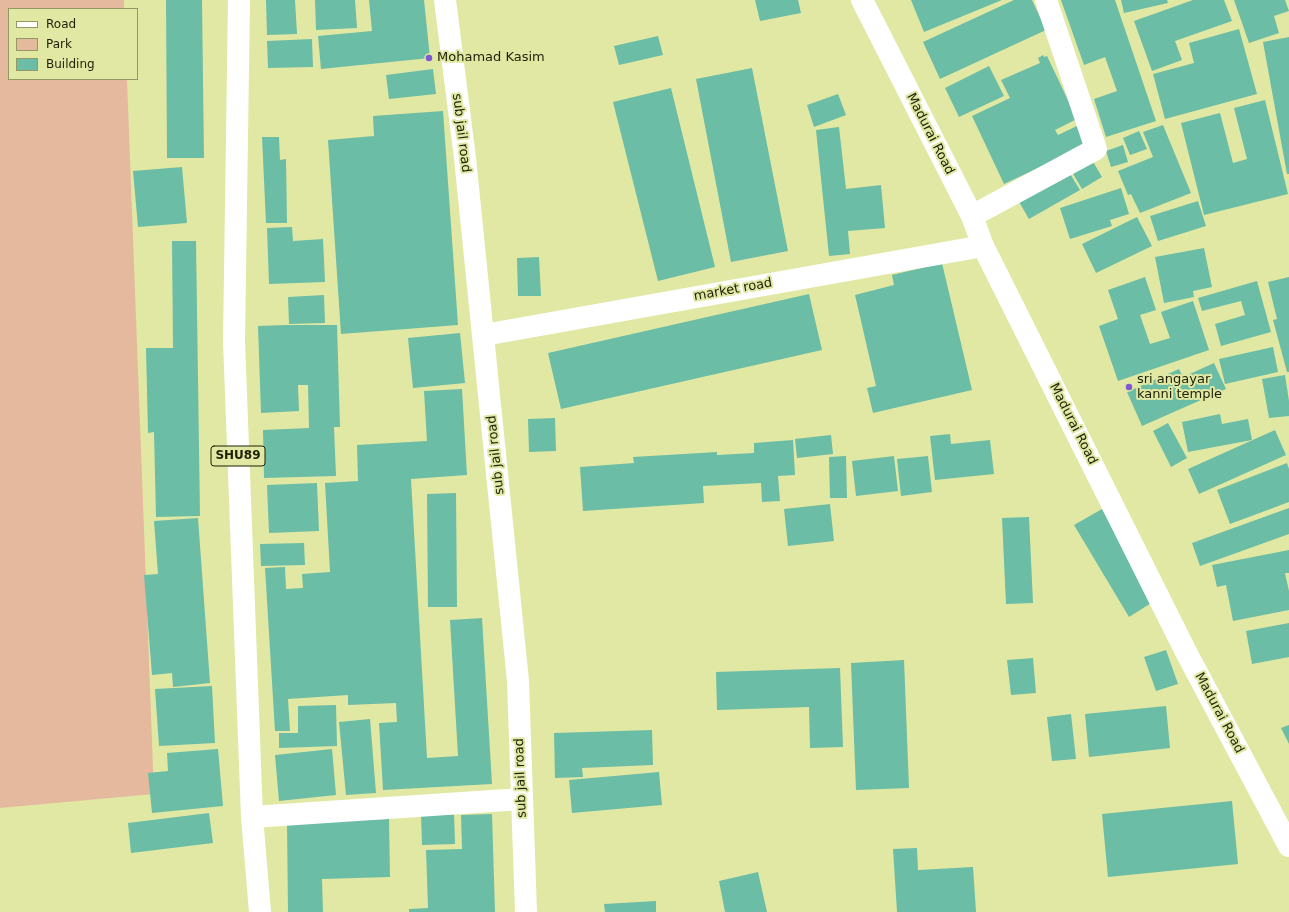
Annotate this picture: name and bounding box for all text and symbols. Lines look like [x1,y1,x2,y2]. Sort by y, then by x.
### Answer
legend [8,8,138,80]
text: Road [46,17,76,31]
text: Park [46,37,72,51]
place label: Mohamad Kasim [437,50,545,66]
marker: Mohamad Kasim [424,53,434,63]
text: Building [46,57,95,71]
street label: Madurai Road [903,91,957,177]
street label: sub jail road [448,93,474,173]
street label: market road [693,275,773,305]
place label: sri angayar kanni temple [1137,372,1222,403]
street label: Madurai Road [1046,381,1100,467]
marker: sri angayar kanni temple [1124,382,1134,392]
street label: sub jail road [484,415,508,495]
road number: SHU89 [211,446,265,466]
street label: Madurai Road [1191,670,1247,756]
street label: sub jail road [512,738,530,818]

